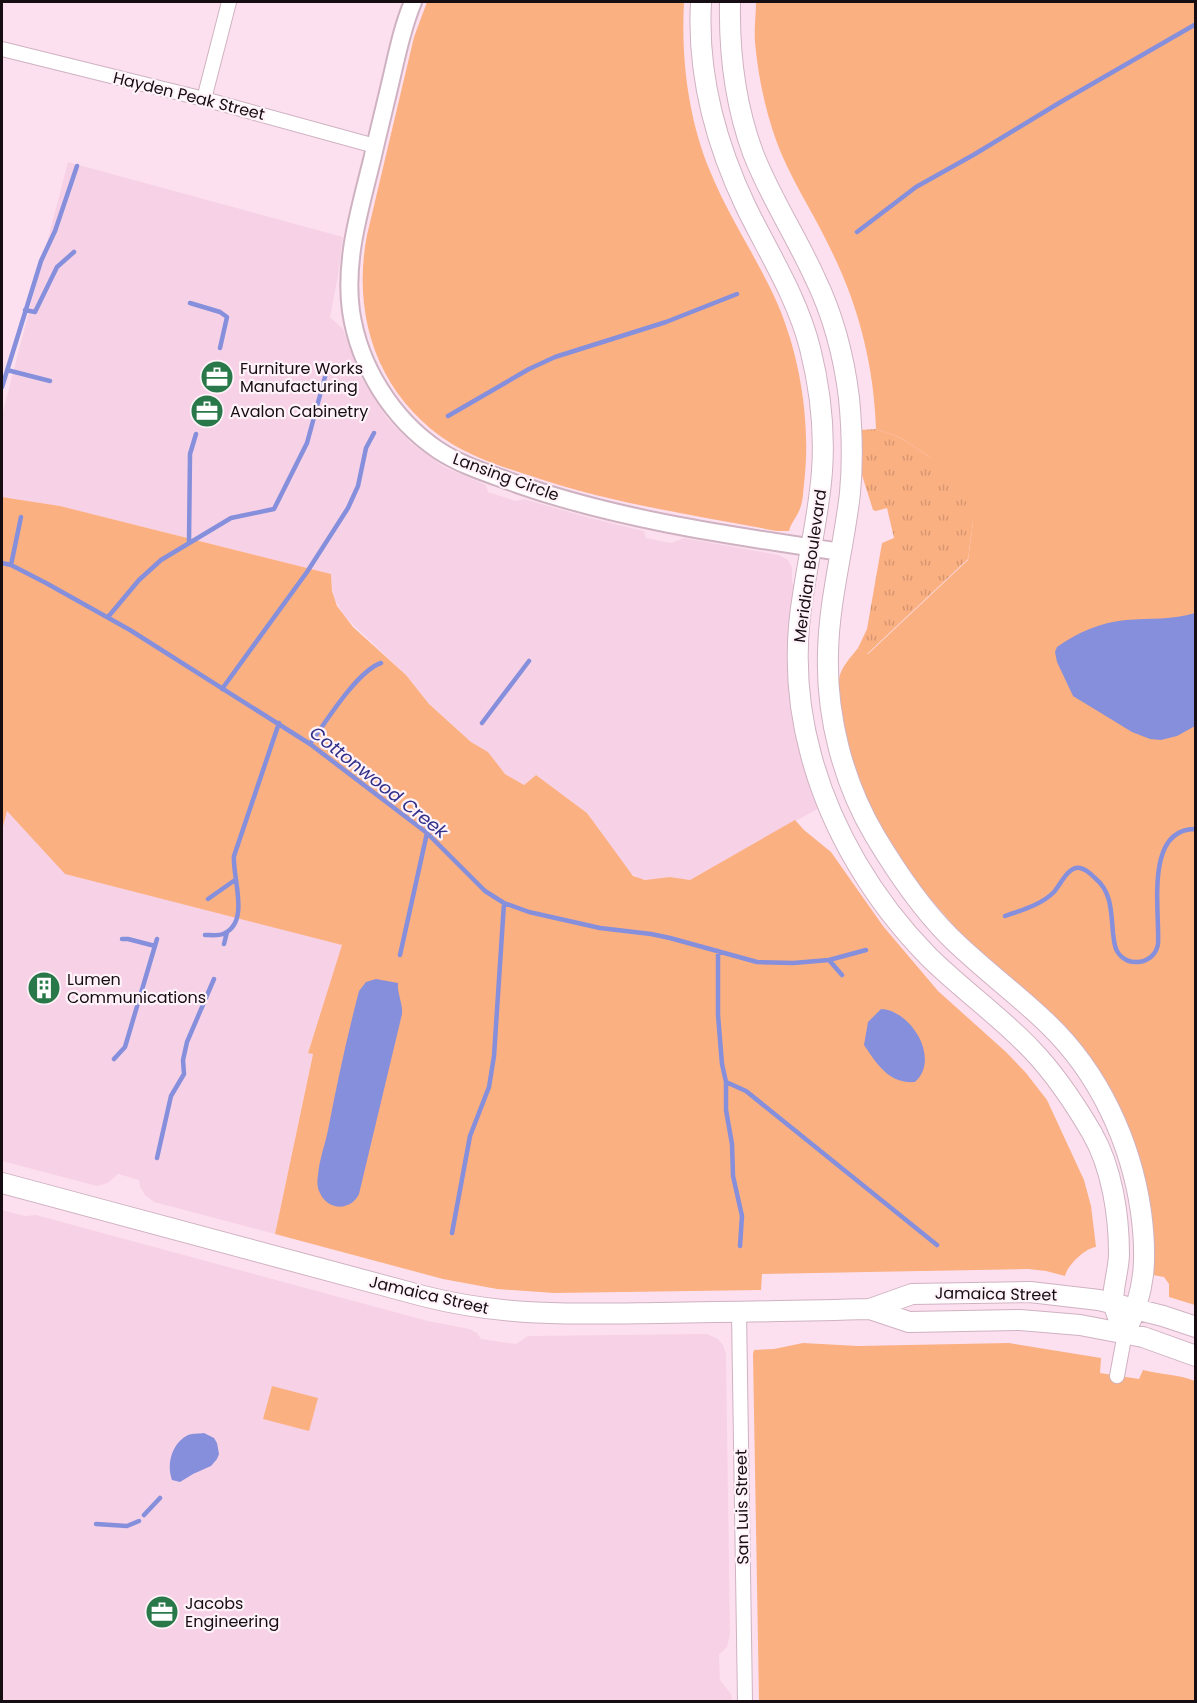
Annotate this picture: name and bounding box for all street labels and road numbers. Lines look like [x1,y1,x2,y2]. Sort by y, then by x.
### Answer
street label: Hayden Peak Street [111,66,267,126]
street label: Lansing Circle [450,447,562,507]
street label: Meridian Boulevard [788,488,832,644]
street label: Jamaica Street [367,1270,491,1320]
street label: Jamaica Street [935,1281,1057,1307]
street label: San Luis Street [729,1449,755,1565]

